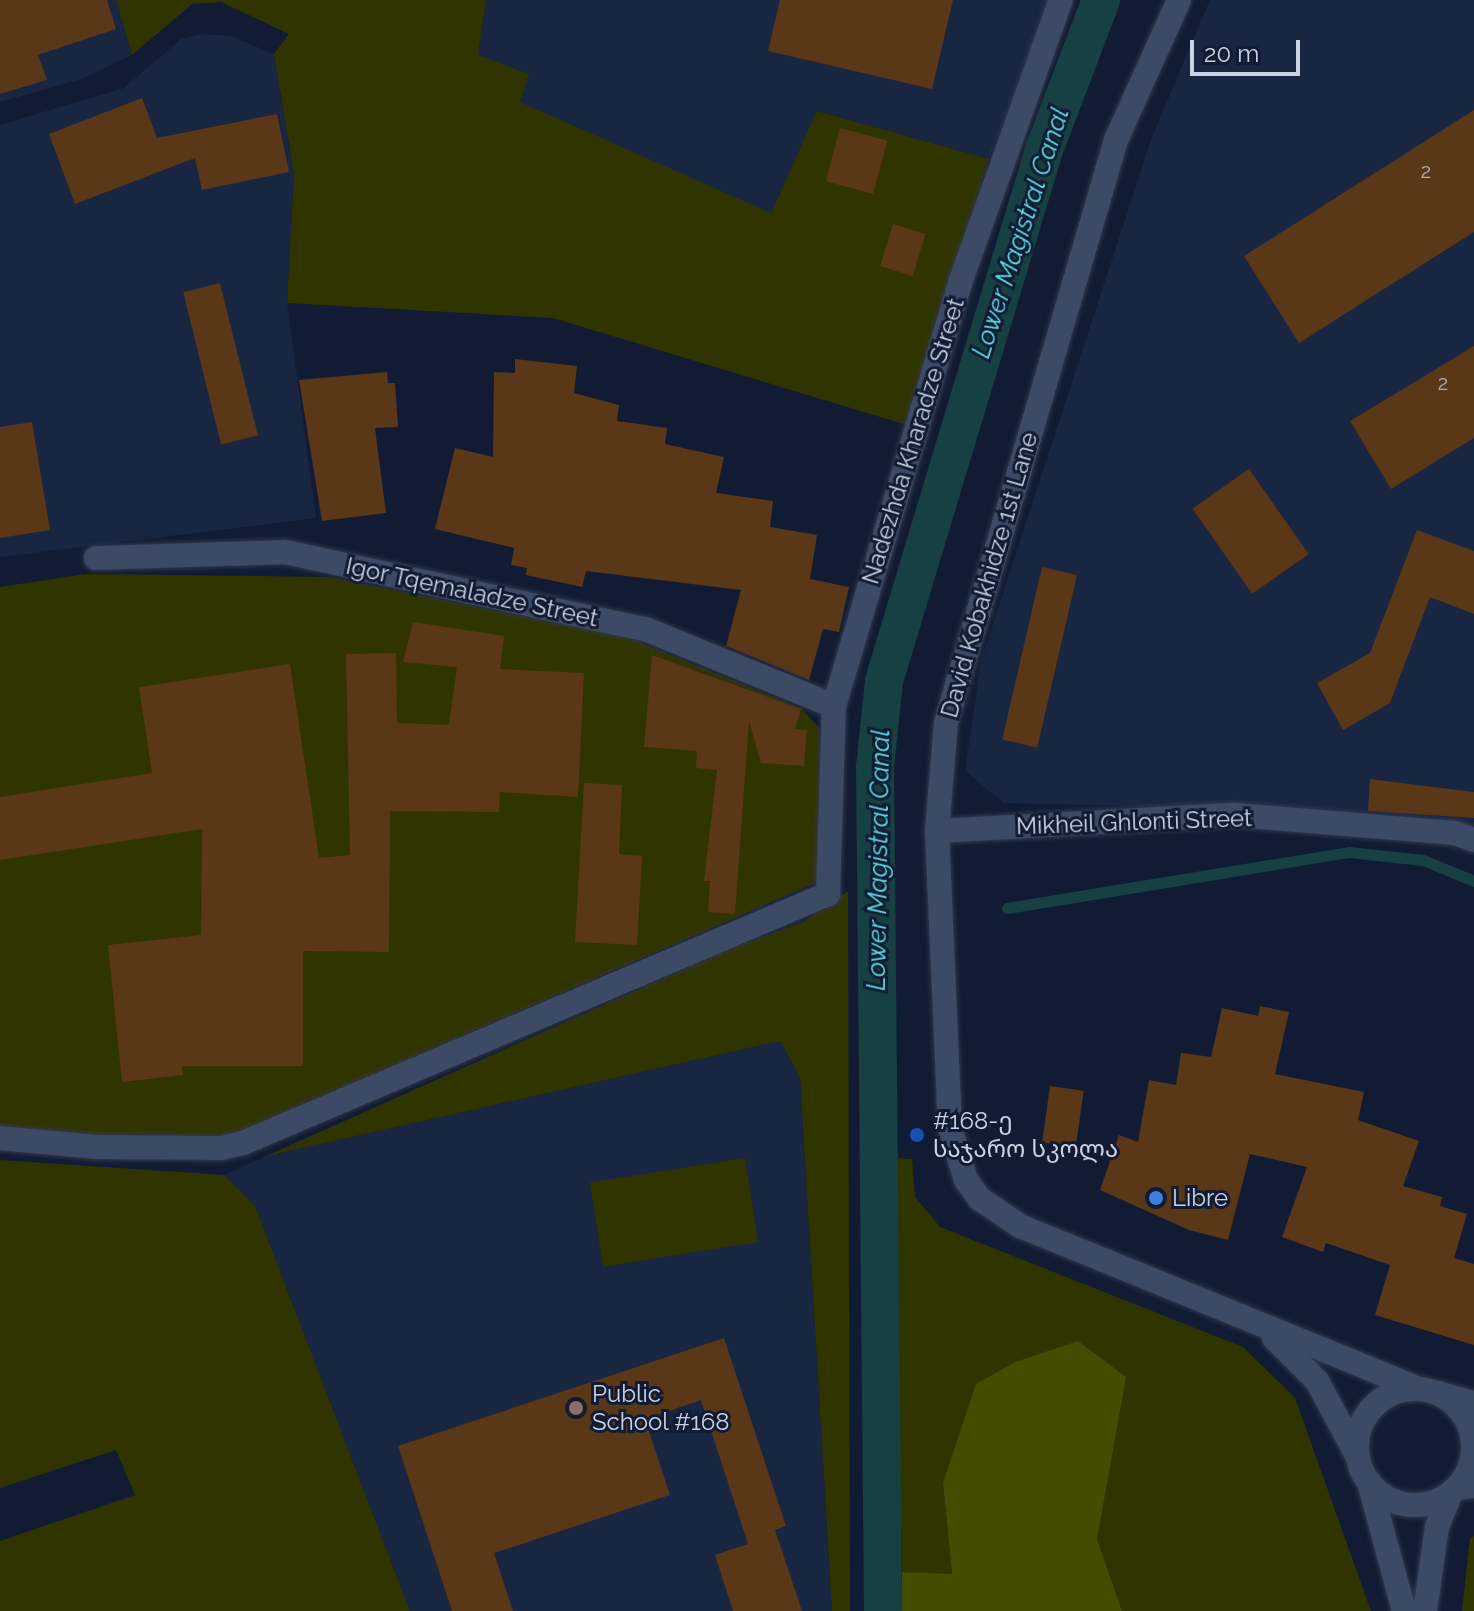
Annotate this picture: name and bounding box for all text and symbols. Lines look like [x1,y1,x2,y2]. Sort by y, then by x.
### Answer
scale bar [1194,24,1304,74]
text: 20 m [1204,39,1259,68]
water label: Lower Magistral Canal [966,103,1076,363]
house number: 2 [1421,159,1431,183]
street label: Nadezhda Kharadze Street [856,295,970,587]
house number: 2 [1438,371,1448,395]
street label: David Kobakhidze 1st Lane [934,429,1044,721]
street label: Igor Tqemaladze Street [343,551,601,633]
water label: Lower Magistral Canal [861,728,897,992]
street label: Mikheil Ghlonti Street [1015,803,1253,841]
place label: #168-ე საჯარო სკოლა [933,1107,1118,1163]
marker: #168-ე საჯარო სკოლა [908,1126,926,1144]
place label: Libre [1172,1184,1228,1212]
marker: Libre [1147,1189,1165,1207]
place label: Public School #168 [592,1380,730,1436]
marker: Public School #168 [567,1399,585,1417]

